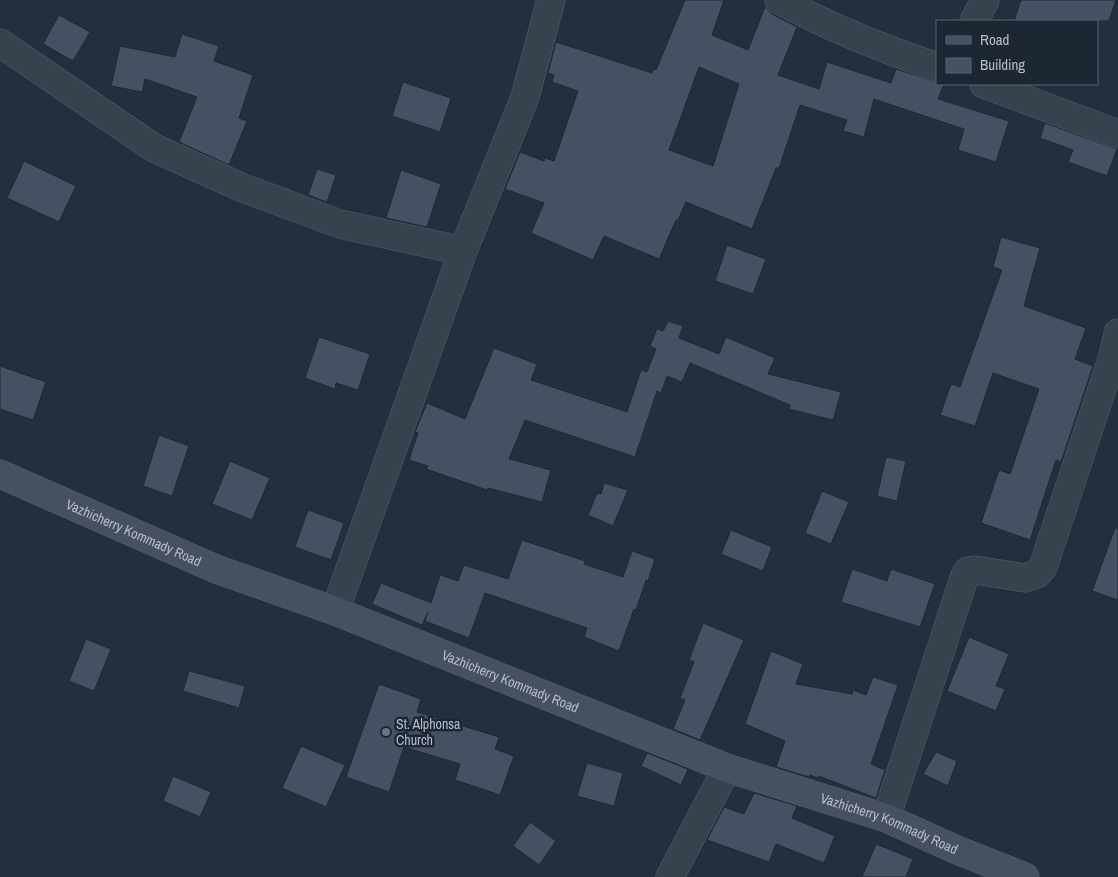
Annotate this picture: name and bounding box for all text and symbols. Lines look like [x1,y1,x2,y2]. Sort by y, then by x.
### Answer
legend [936,20,1098,85]
text: Road [980,29,1009,50]
text: Building [980,54,1025,75]
street label: Vazhicherry Kommady Road [63,495,204,570]
street label: Vazhicherry Kommady Road [439,646,581,717]
place label: St. Alphonsa Church [396,715,461,749]
marker: St. Alphonsa Church [380,726,392,738]
street label: Vazhicherry Kommady Road [818,789,961,858]

